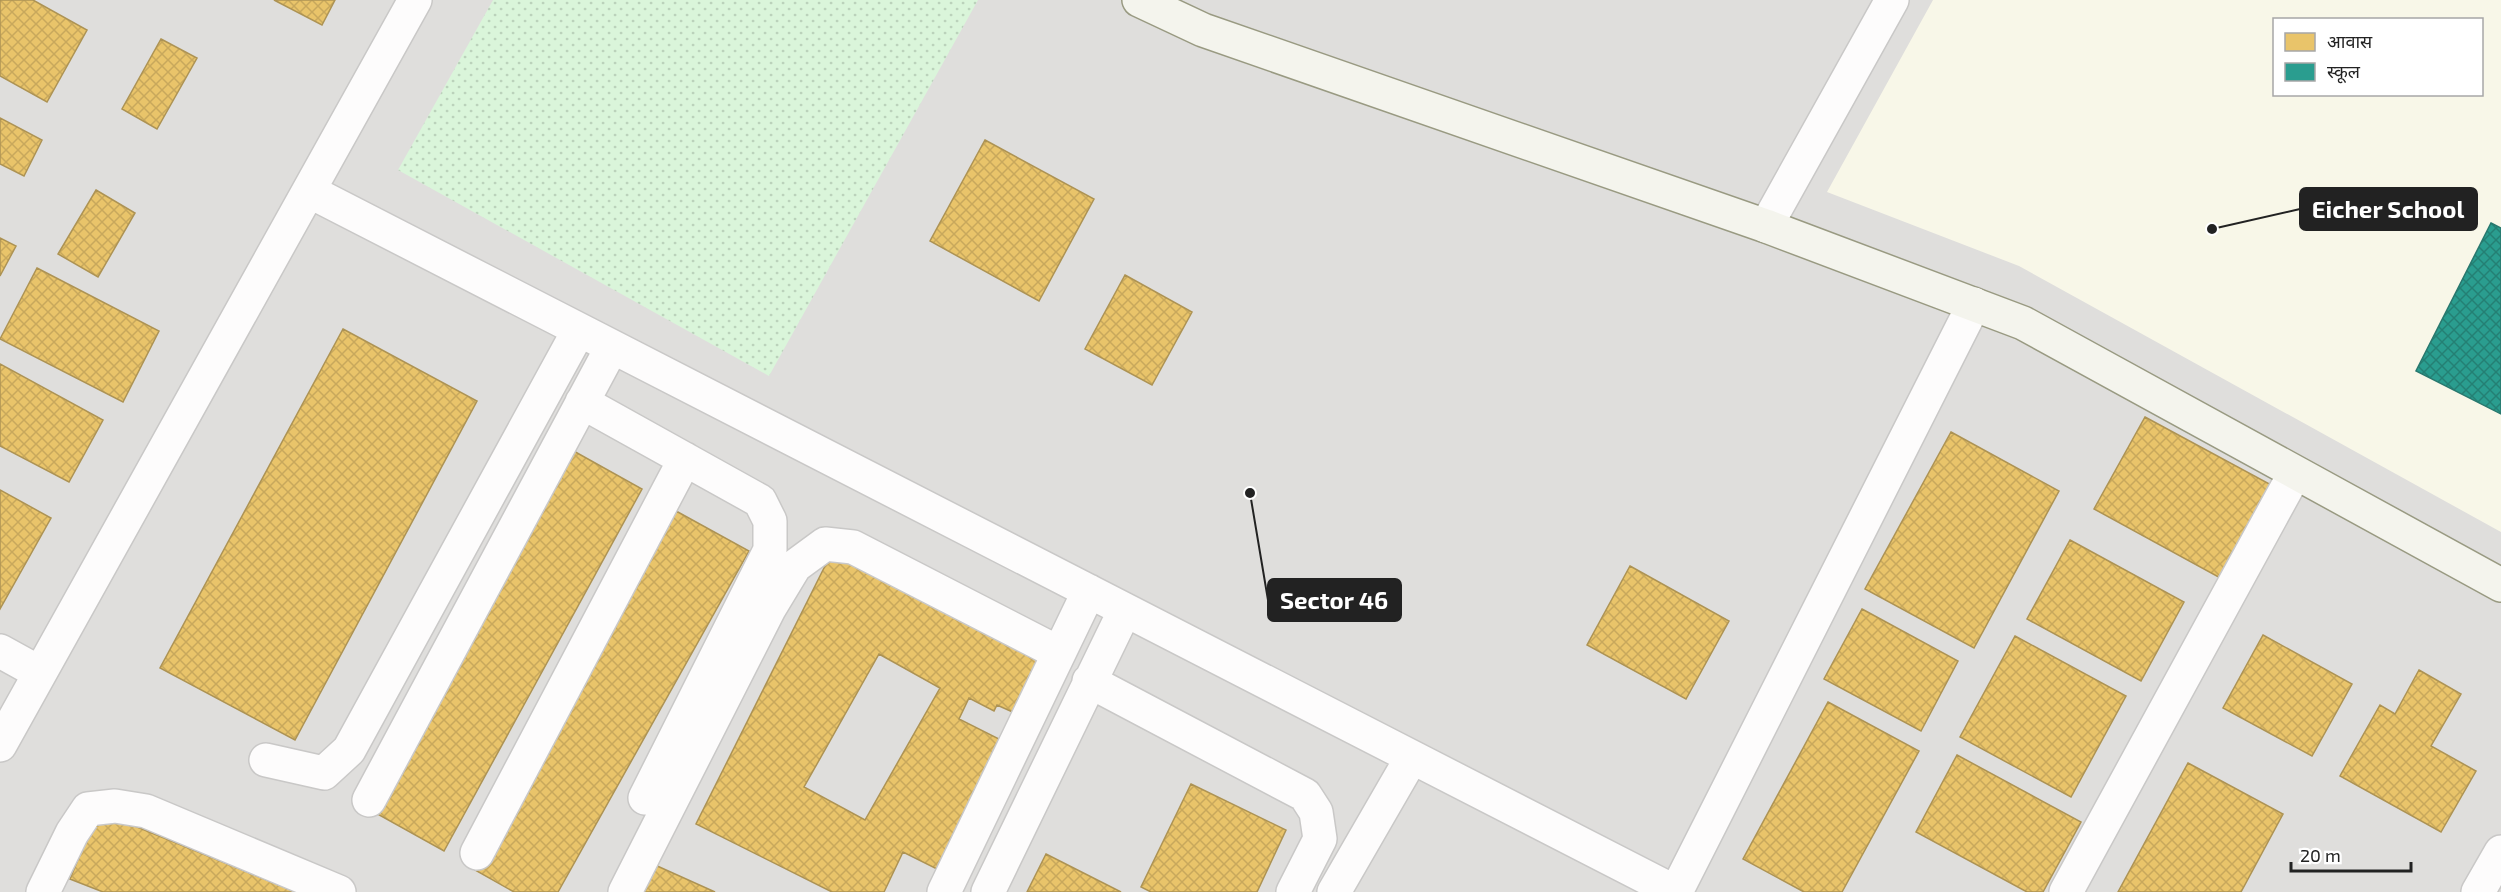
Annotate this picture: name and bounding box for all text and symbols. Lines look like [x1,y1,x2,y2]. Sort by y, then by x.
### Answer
legend [2273,18,2483,96]
text: आवास [2327,30,2373,52]
text: स्कूल [2327,60,2361,84]
callout: Eicher School [2300,188,2477,230]
text: Eicher School [2312,194,2464,223]
callout: Sector 46 [1268,579,1401,621]
text: Sector 46 [1280,585,1388,614]
scale bar [2291,835,2411,873]
text: 20 m [2300,844,2341,866]

